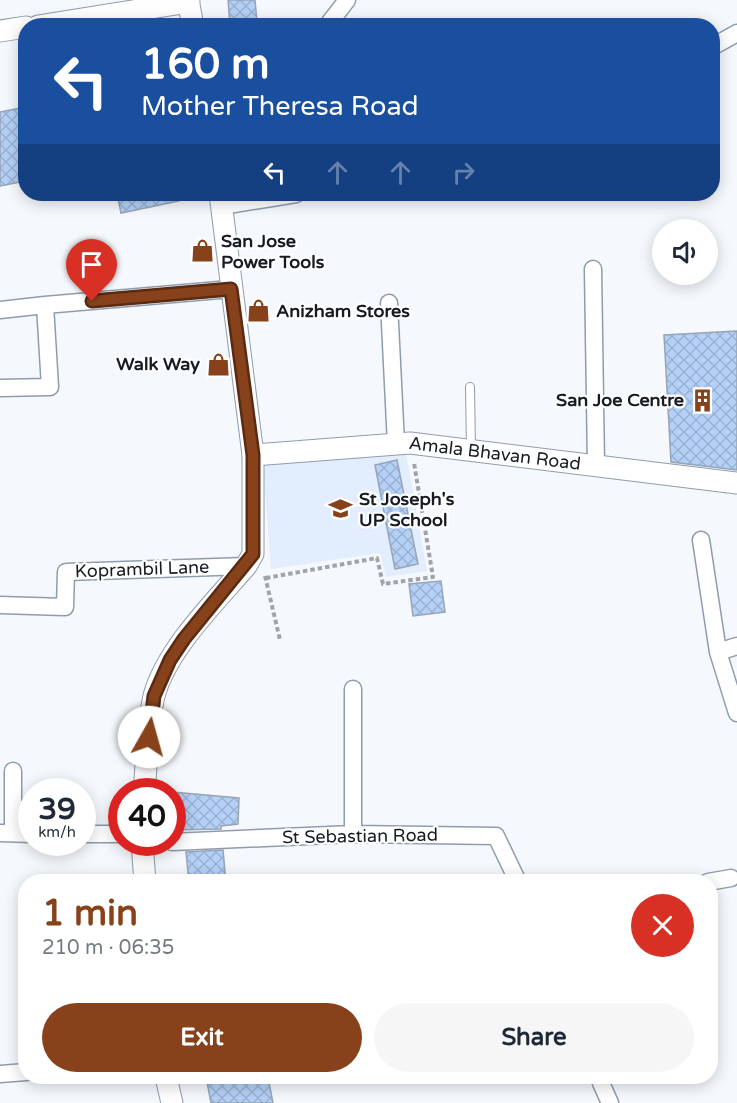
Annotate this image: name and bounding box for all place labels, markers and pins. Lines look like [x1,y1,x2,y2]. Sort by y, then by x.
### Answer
place label: San Jose Power Tools [221,230,325,273]
shop icon: San Jose Power Tools [190,238,216,264]
pin [66,239,117,301]
shop icon: Anizham Stores [245,298,271,324]
place label: Anizham Stores [276,300,410,322]
shop icon: Walk Way [205,351,231,377]
place label: Walk Way [116,353,200,375]
building icon: San Joe Centre [689,387,715,413]
place label: San Joe Centre [556,389,684,411]
place label: St Joseph's UP School [359,488,455,531]
school or university icon: St Joseph's UP School [328,496,354,522]

